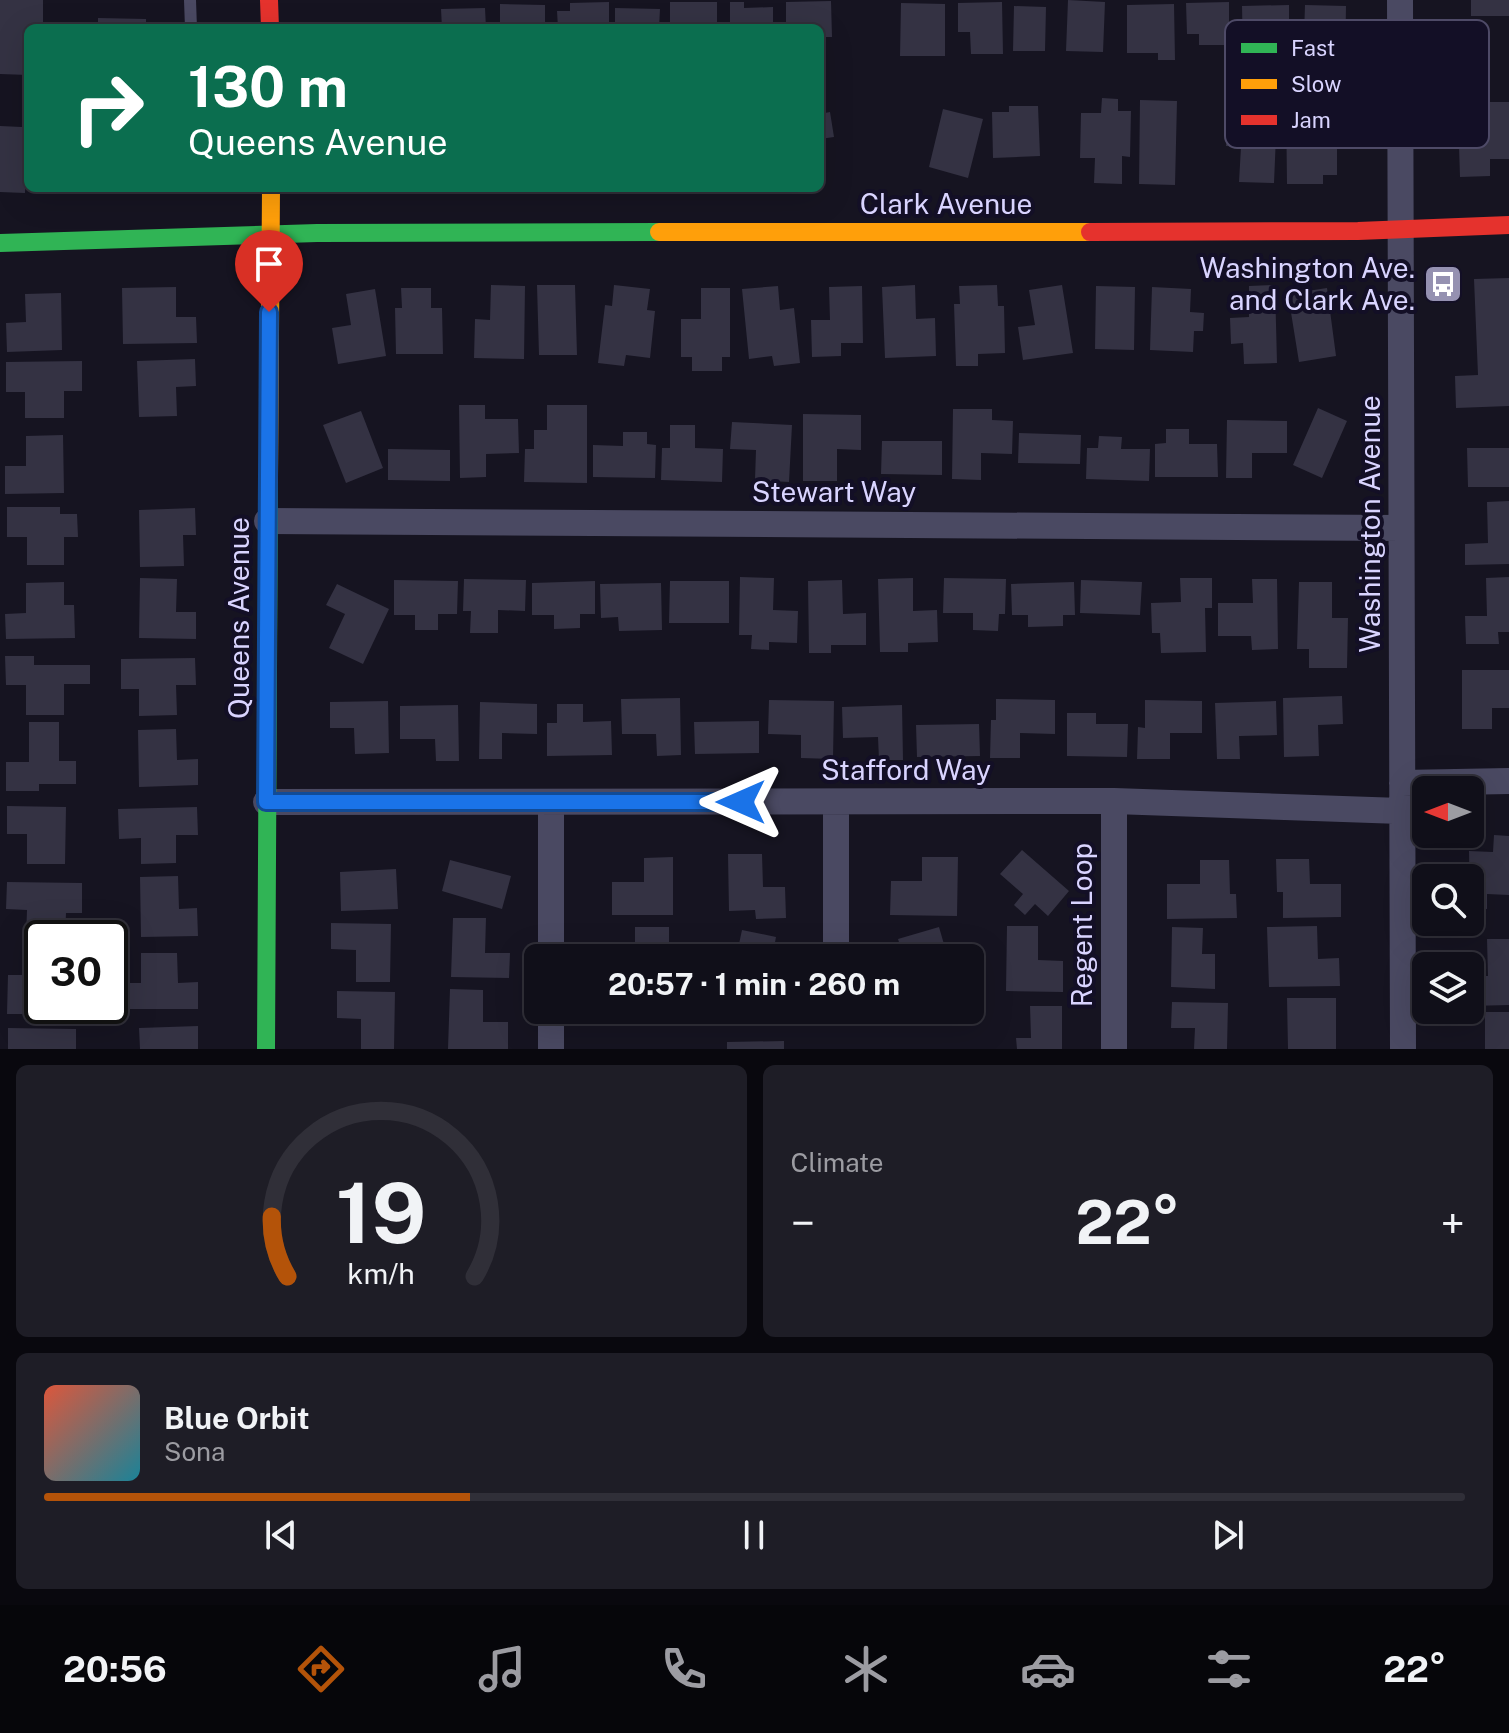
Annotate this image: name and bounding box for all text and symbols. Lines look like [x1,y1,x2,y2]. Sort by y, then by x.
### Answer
legend [1225,20,1489,148]
text: Fast [1291,35,1335,61]
text: 130 m [188,54,348,120]
icon: right [56,56,160,160]
text: Slow [1291,71,1341,97]
text: Jam [1291,107,1331,133]
text: Queens Avenue [188,121,448,163]
street label: Clark Avenue [860,187,1032,220]
pin [235,230,303,312]
icon: arrive [247,242,291,286]
place label: Washington Ave. and Clark Ave. [1200,251,1415,316]
bus stop icon: Washington Ave. and Clark Ave. [1422,263,1464,305]
street label: Washington Avenue [1353,395,1386,653]
street label: Stewart Way [752,475,916,508]
street label: Queens Avenue [222,517,255,719]
street label: Stafford Way [821,753,991,786]
position arrow [699,760,783,844]
north arrow [1412,776,1484,848]
map controls [1412,776,1484,1024]
street label: Regent Loop [1065,843,1098,1007]
button: search [1412,864,1484,936]
speed limit sign: 30 [24,920,128,1024]
button: layers [1412,952,1484,1024]
text: 20:57 · 1 min · 260 m [608,966,900,1002]
text: Climate [791,1147,884,1178]
text: 19 [336,1164,426,1262]
text: 22° [1075,1187,1180,1258]
text: − [791,1197,815,1249]
text: + [1441,1197,1465,1249]
text: km/h [348,1257,415,1290]
text: Blue Orbit [164,1400,310,1436]
text: Sona [164,1436,225,1467]
icon: previous [259,1513,303,1557]
icon: pause [732,1513,776,1557]
icon: next [1206,1513,1250,1557]
icon: directions [293,1641,349,1697]
icon: music [474,1641,530,1697]
icon: phone [656,1641,712,1697]
icon: climate [838,1641,894,1697]
icon: car [1020,1641,1076,1697]
icon: filters [1201,1641,1257,1697]
text: 20:56 [63,1648,167,1690]
text: 22° [1383,1648,1446,1690]

